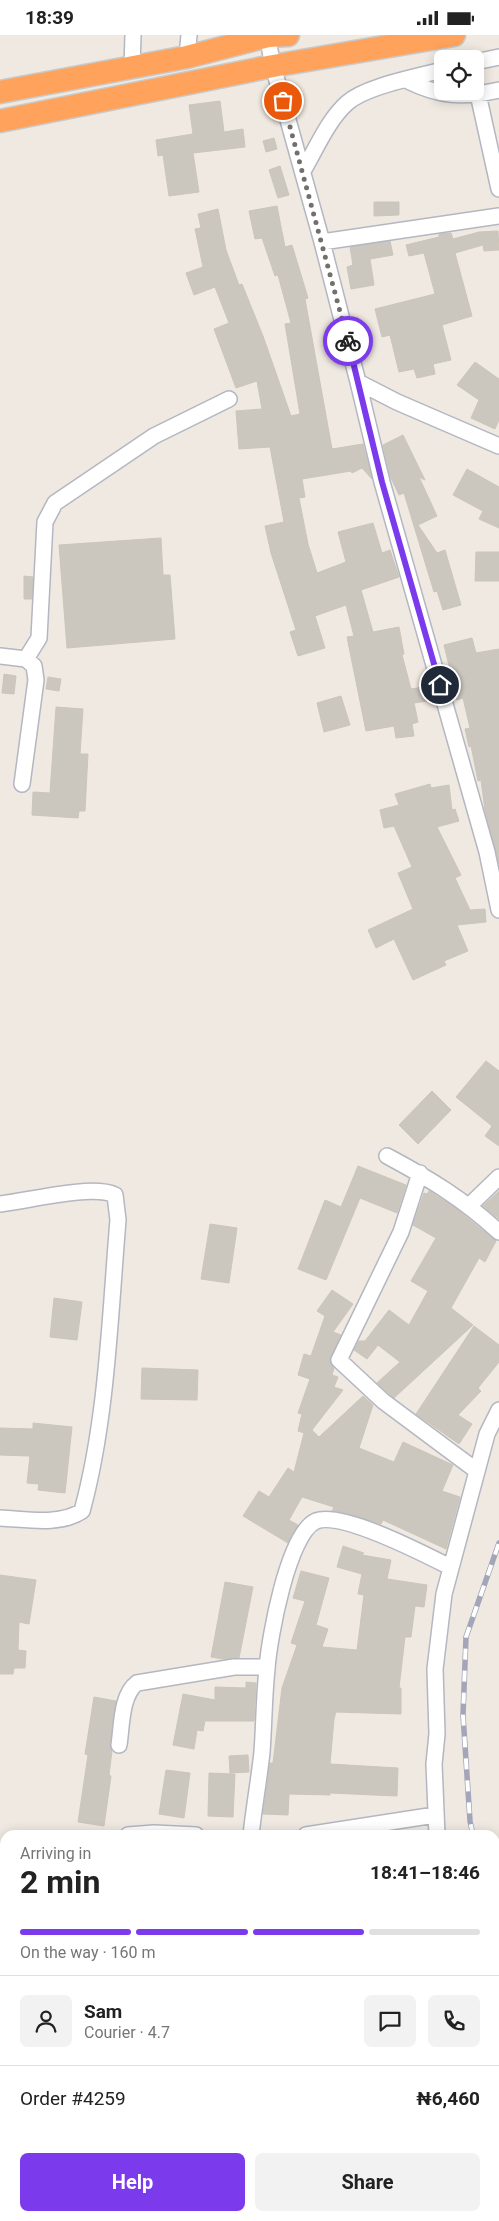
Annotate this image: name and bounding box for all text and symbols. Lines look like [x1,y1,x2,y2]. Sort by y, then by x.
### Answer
text: 18:39 [25,6,74,29]
map controls [434,50,484,100]
button: locate [434,50,484,100]
pin [262,80,304,122]
icon: bag [269,87,297,115]
courier [323,316,373,366]
icon: bike [334,327,362,355]
pin [419,664,461,706]
icon: home [426,671,454,699]
text: Arriving in [20,1844,91,1863]
text: 18:41–18:46 [370,1861,480,1884]
text: 2 min [20,1863,100,1901]
text: On the way · 160 m [20,1943,156,1962]
button: person [20,1995,72,2047]
button: chat [364,1995,416,2047]
button: phone [428,1995,480,2047]
text: Sam [84,2000,122,2023]
text: Courier · 4.7 [84,2023,170,2042]
text: Order #4259 [20,2087,126,2110]
text: ₦6,460 [416,2087,480,2110]
button: Help [20,2153,245,2211]
button: Share [255,2153,480,2211]

